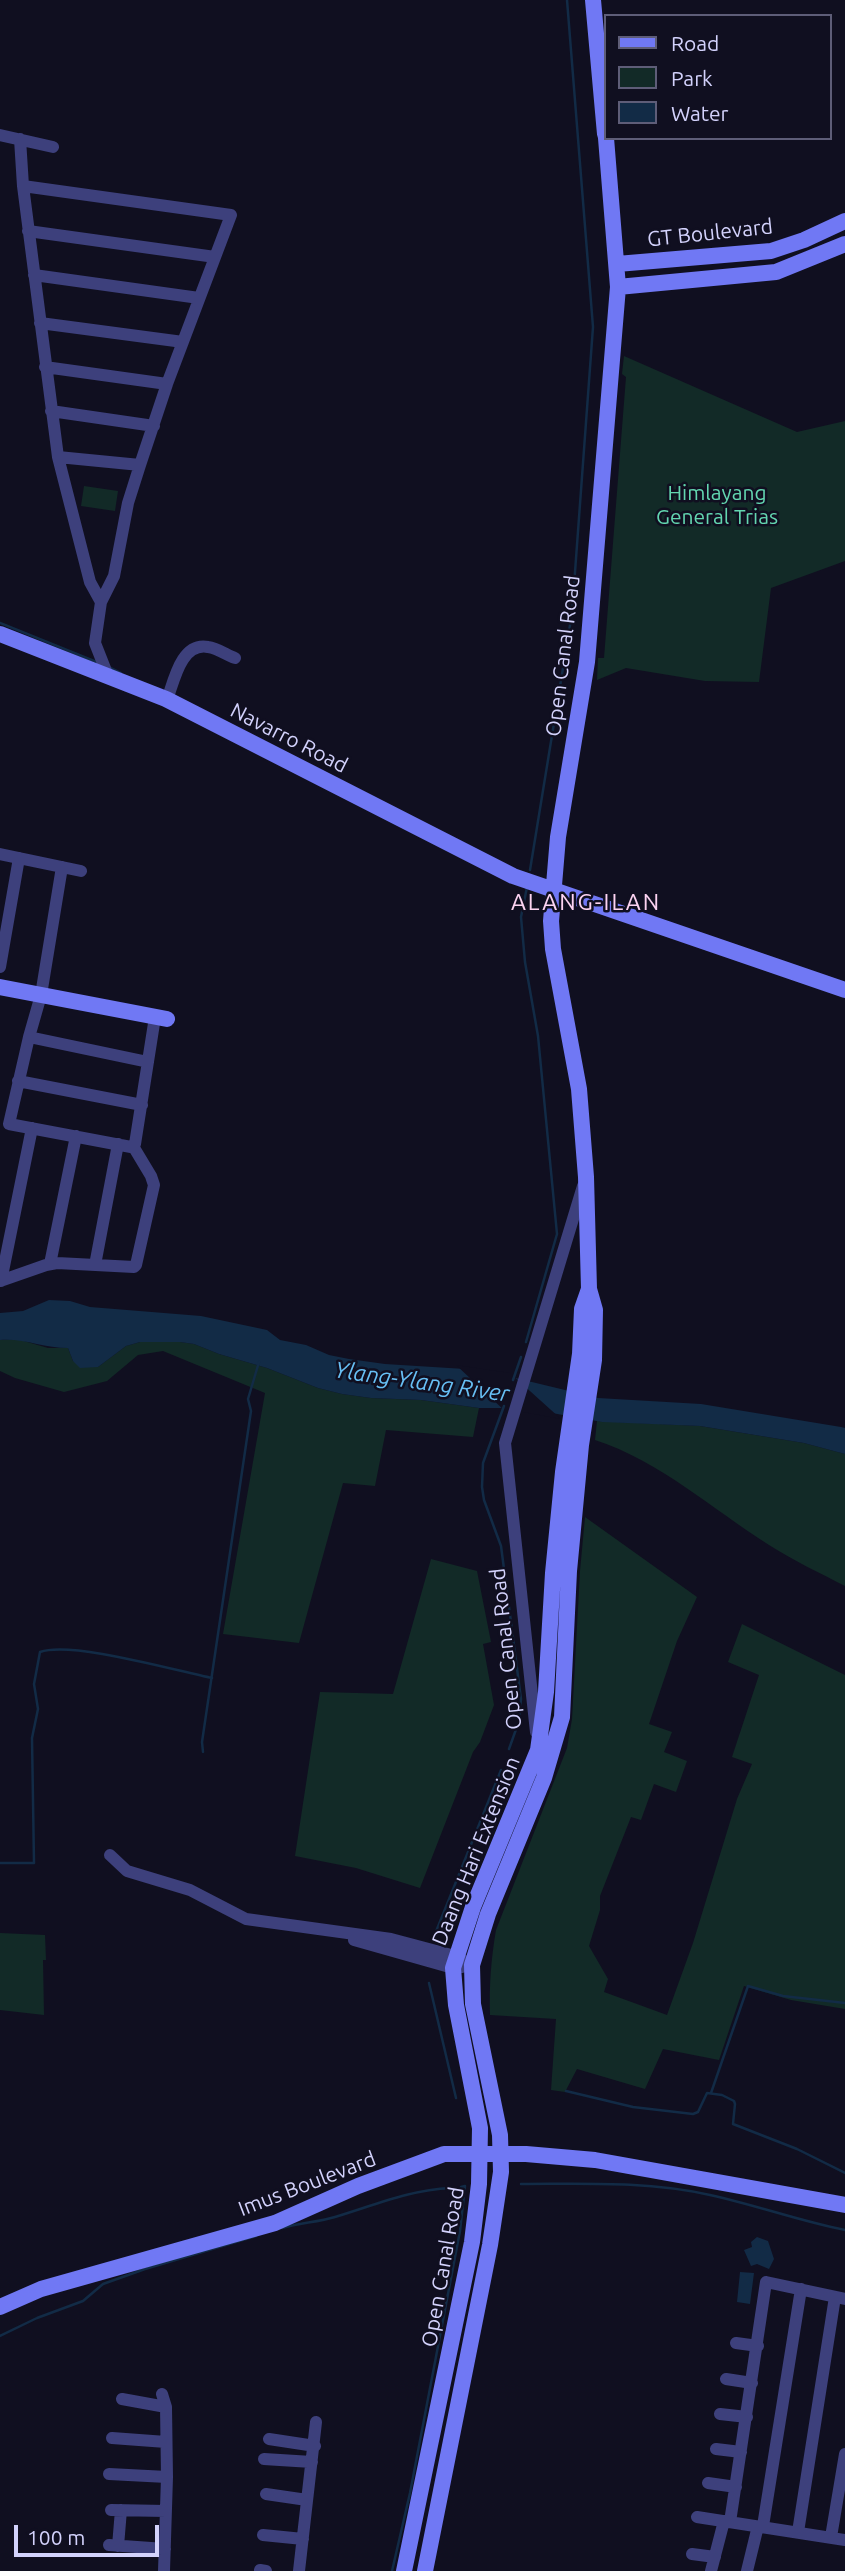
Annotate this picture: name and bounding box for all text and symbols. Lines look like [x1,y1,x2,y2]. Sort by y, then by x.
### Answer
legend [604,14,831,140]
text: Road [671,31,719,55]
text: Park [671,66,713,90]
text: Water [671,101,729,125]
street label: GT Boulevard [646,214,774,252]
park label: Himlayang General Trias [656,480,778,530]
street label: Open Canal Road [541,574,585,738]
street label: Navarro Road [226,698,352,778]
district label: ALANG-ILAN [512,888,660,916]
water label: Ylang-Ylang River [333,1356,511,1408]
street label: Open Canal Road [485,1567,527,1731]
street label: Daang Hari Extension [427,1753,525,1949]
street label: Imus Boulevard [235,2146,379,2222]
street label: Open Canal Road [417,2185,469,2349]
scale bar [18,2512,163,2556]
text: 100 m [27,2525,85,2549]

